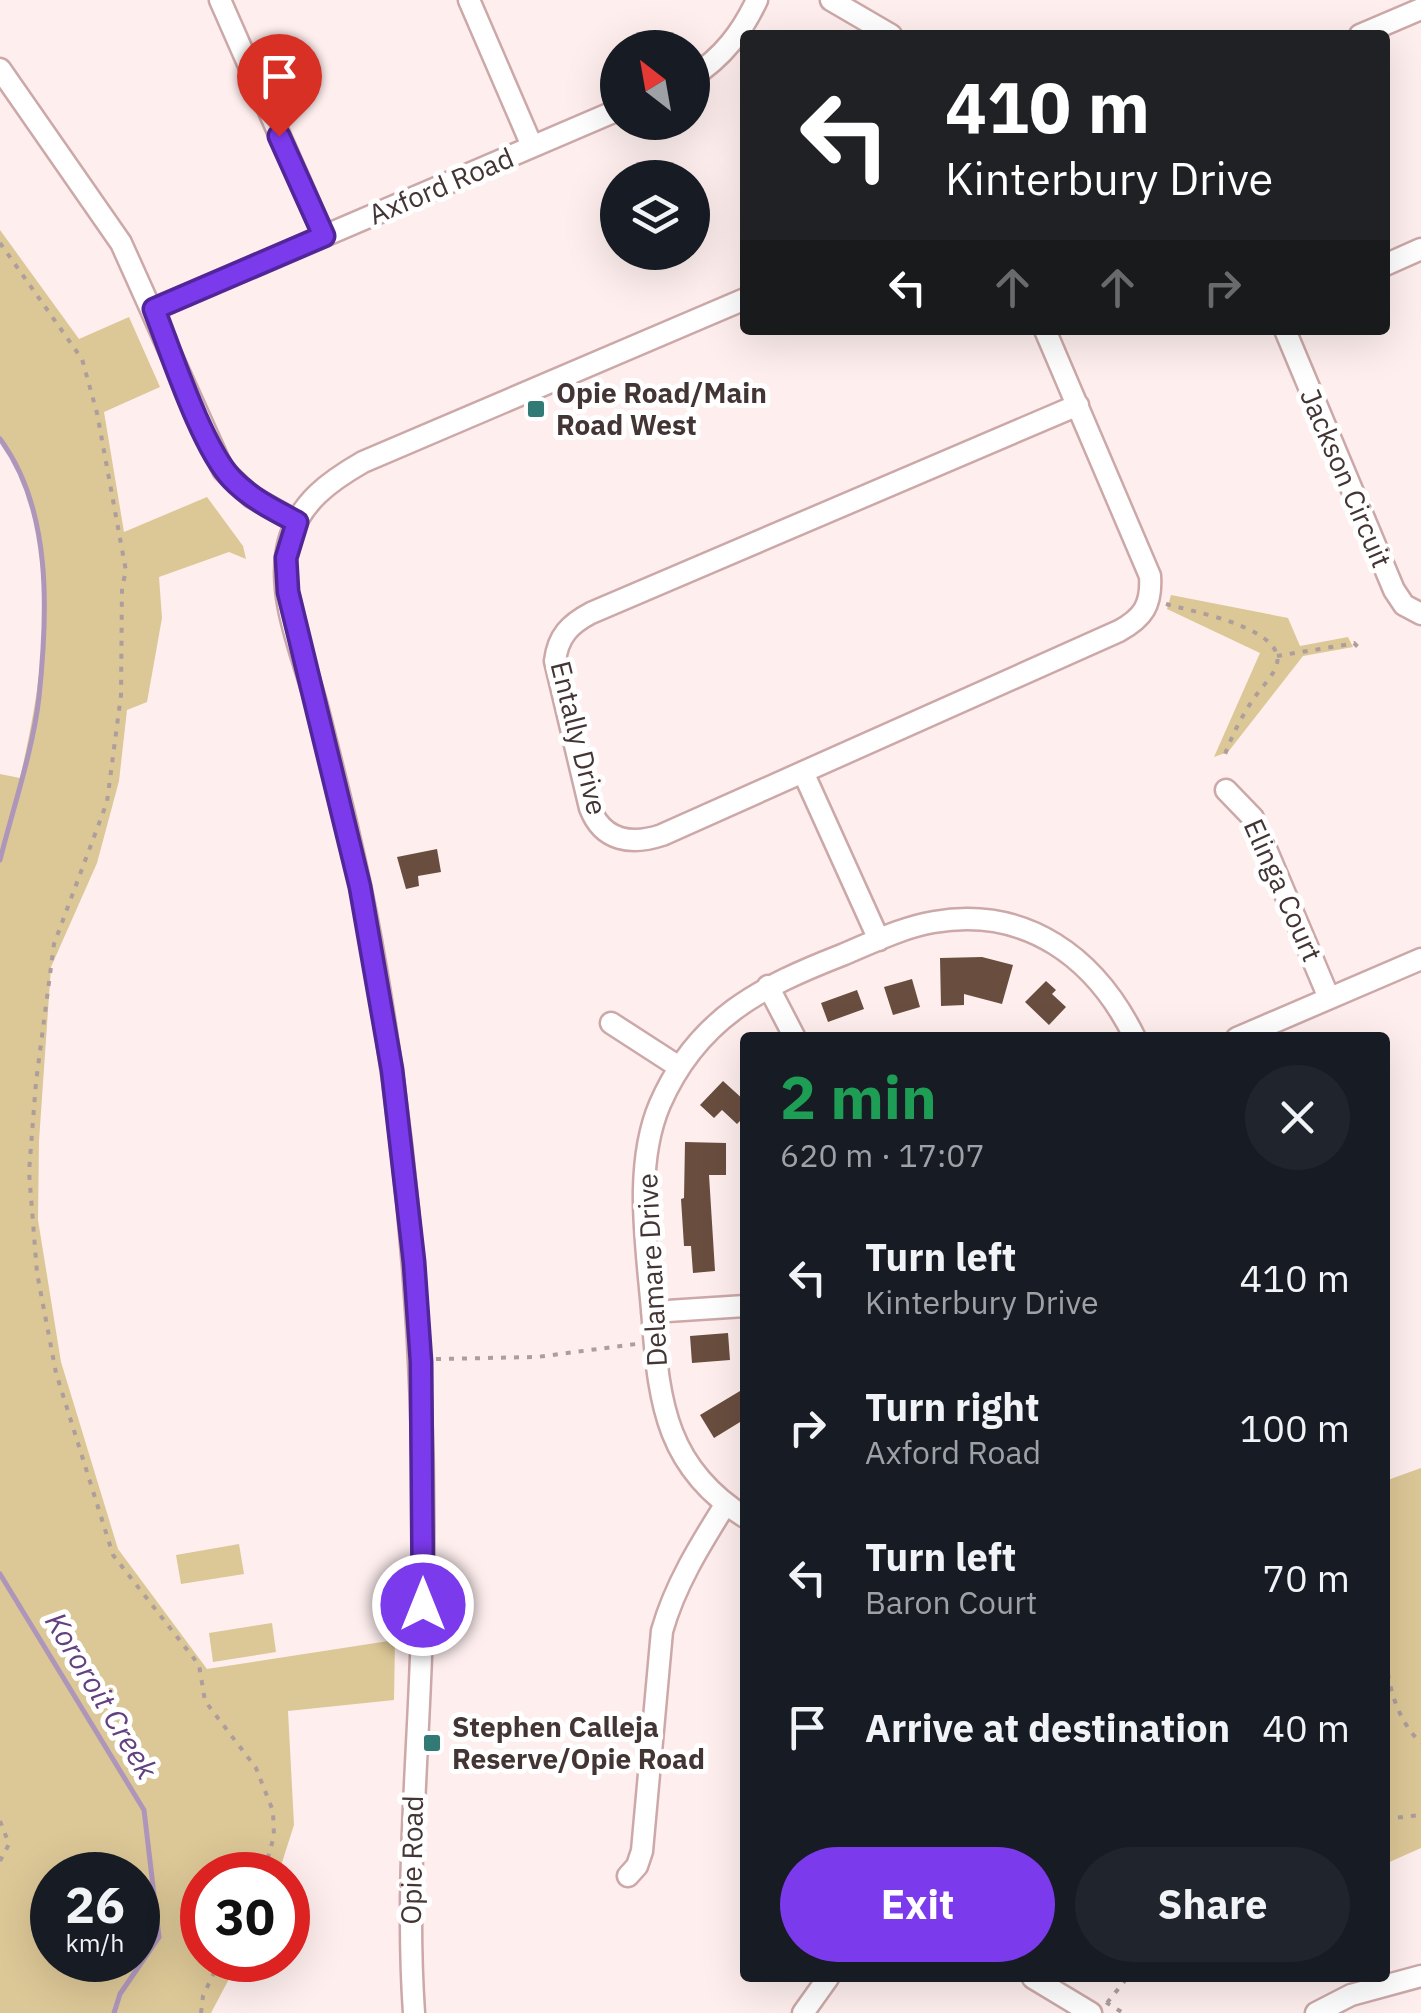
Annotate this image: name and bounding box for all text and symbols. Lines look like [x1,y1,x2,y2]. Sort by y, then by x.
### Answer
north arrow [600,30,710,140]
map controls [600,30,710,270]
pin [237,34,322,137]
icon: arrive [252,49,307,104]
text: 410 m [945,61,1150,152]
icon: left [780,70,910,200]
street label: Axford Road [363,138,519,233]
text: Kinterbury Drive [945,149,1273,207]
button: layers [600,160,710,270]
icon: left [880,260,935,315]
icon: ahead [985,260,1040,315]
icon: ahead [1090,260,1145,315]
icon: right [1195,260,1250,315]
place label: Opie Road/Main Road West [556,374,767,443]
street label: Jackson Circuit [1292,383,1401,573]
marker: Opie Road/Main Road West [525,398,547,420]
street label: Entally Drive [542,657,616,819]
street label: Elinga Court [1236,813,1331,967]
text: 2 min [780,1057,937,1136]
button: close [1245,1065,1350,1170]
text: 620 m · 17:07 [780,1134,985,1176]
street label: Delamare Drive [628,1173,675,1367]
text: Turn left [865,1232,1016,1281]
icon: left [780,1250,835,1305]
text: 410 m [1239,1253,1350,1302]
text: Kinterbury Drive [865,1281,1098,1323]
text: Turn right [865,1382,1040,1431]
icon: right [780,1400,835,1455]
text: 100 m [1239,1403,1350,1452]
text: Axford Road [865,1431,1041,1473]
text: Turn left [865,1532,1016,1581]
icon: left [780,1550,835,1605]
position arrow [371,1553,475,1657]
text: 70 m [1262,1553,1350,1602]
text: Baron Court [865,1581,1037,1623]
water label: Kororoit Creek [37,1605,168,1786]
icon: arrive [780,1700,835,1755]
text: Arrive at destination [865,1703,1230,1752]
text: 40 m [1262,1703,1350,1752]
place label: Stephen Calleja Reserve/Opie Road [452,1708,705,1777]
marker: Stephen Calleja Reserve/Opie Road [421,1732,443,1754]
street label: Opie Road [392,1795,431,1925]
button: Exit [780,1847,1055,1962]
button: Share [1075,1847,1350,1962]
speed limit sign: 30 [180,1852,310,1982]
text: 26 [65,1872,125,1937]
text: km/h [66,1926,124,1959]

